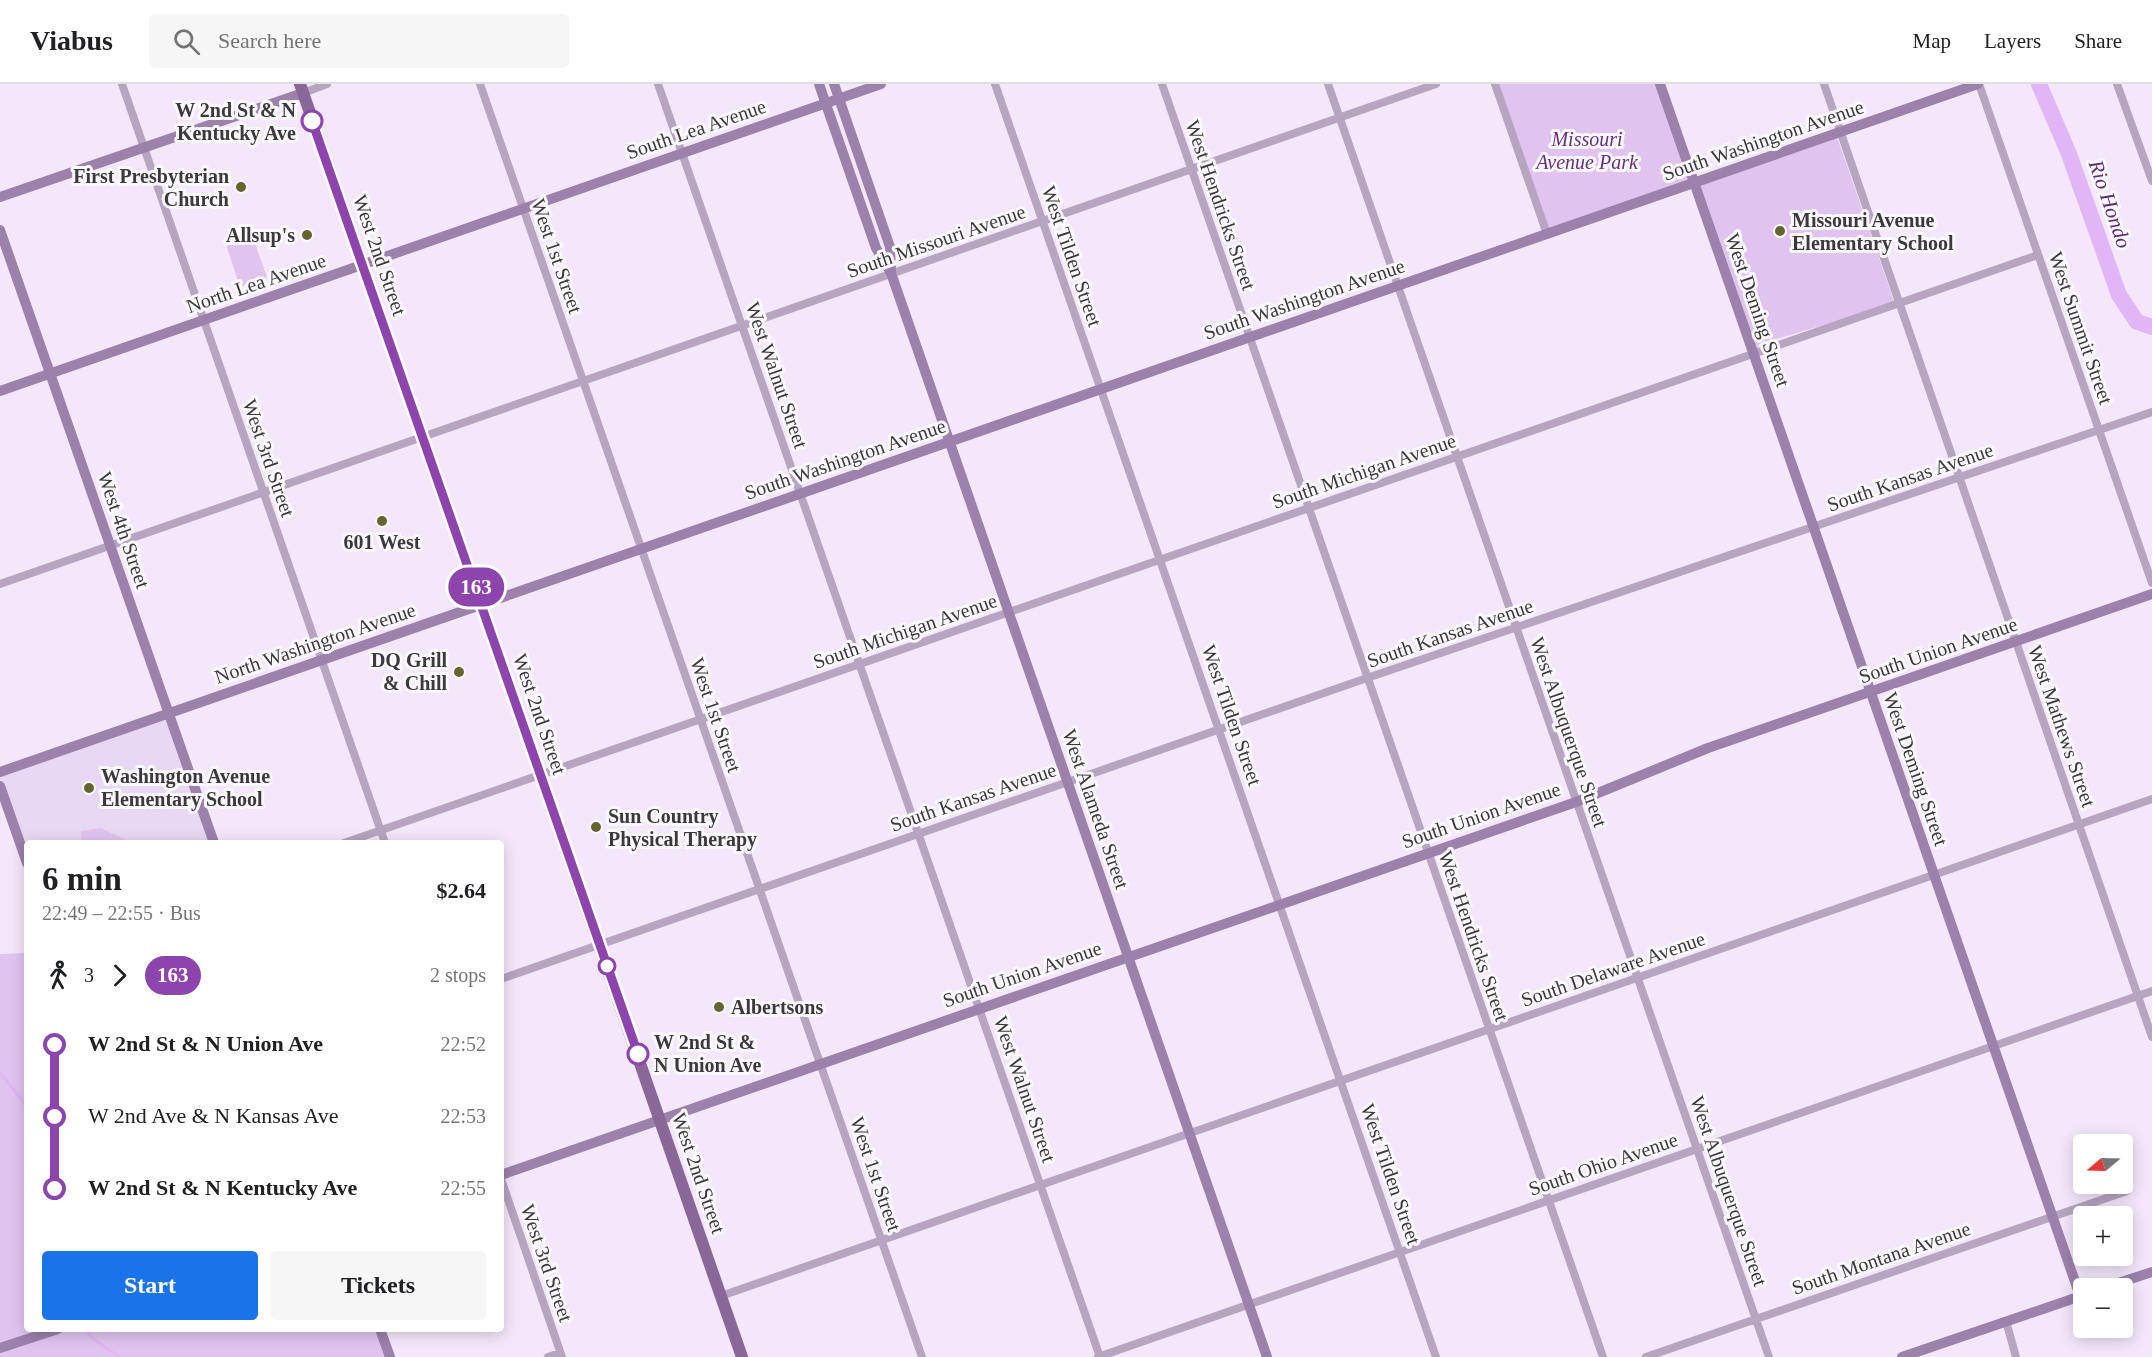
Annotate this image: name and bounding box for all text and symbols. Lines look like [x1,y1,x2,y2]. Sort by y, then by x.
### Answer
search box [149,14,569,68]
text: Viabus [30,25,113,56]
icon: search [170,25,203,58]
text: Search here [218,28,321,53]
text: Map [1913,29,1951,53]
text: Layers [1984,29,2041,53]
text: Share [2074,29,2122,53]
street label: South Lea Avenue [623,95,769,163]
street label: South Washington Avenue [1660,95,1867,186]
place label: W 2nd St & N Kentucky Ave [175,99,297,145]
marker: W 2nd St & N Kentucky Ave [301,110,323,132]
street label: West Hendricks Street [1182,117,1261,293]
park label: Missouri Avenue Park [1534,128,1639,173]
water label: Rio Hondo [2083,156,2136,251]
place label: First Presbyterian Church [73,165,229,210]
marker: First Presbyterian Church [234,180,248,194]
street label: West Tilden Street [1038,183,1107,330]
street label: West 2nd Street [349,192,411,319]
street label: West 1st Street [527,196,587,316]
street label: South Missouri Avenue [844,200,1028,282]
place label: Missouri Avenue Elementary School [1792,209,1954,255]
place label: Allsup's [226,224,295,247]
marker: Missouri Avenue Elementary School [1773,224,1787,238]
marker: Allsup's [300,228,314,242]
street label: West Deming Street [1721,231,1795,390]
street label: North Lea Avenue [183,249,329,317]
street label: West Summit Street [2045,249,2118,407]
street label: South Washington Avenue [1201,254,1408,345]
street label: West Walnut Street [742,299,812,451]
street label: West 3rd Street [239,396,300,520]
street label: South Washington Avenue [742,414,949,505]
street label: South Michigan Avenue [1269,429,1459,514]
street label: South Kansas Avenue [1824,438,1996,516]
street label: West 4th Street [94,469,154,592]
marker: 601 West [375,514,389,528]
place label: 601 West [344,531,421,553]
line badge: 163 [442,568,510,606]
text: 163 [460,575,492,599]
street label: South Michigan Avenue [810,589,1000,674]
street label: South Kansas Avenue [1364,594,1536,672]
street label: North Washington Avenue [212,598,419,689]
street label: South Union Avenue [1856,612,2020,687]
street label: West Albuquerque Street [1525,634,1612,831]
street label: West Tilden Street [1198,642,1267,789]
street label: West Mathews Street [2024,642,2100,810]
place label: DQ Grill & Chill [371,649,447,694]
street label: West 2nd Street [509,651,571,778]
street label: West 1st Street [686,655,746,775]
marker: DQ Grill & Chill [452,665,466,679]
street label: West Deming Street [1879,690,1953,849]
street label: West Alameda Street [1058,726,1134,892]
street label: South Kansas Avenue [887,758,1059,836]
place label: Washington Avenue Elementary School [101,765,270,811]
street label: South Union Avenue [1399,777,1563,852]
marker: Washington Avenue Elementary School [82,781,96,795]
place label: Sun Country Physical Therapy [608,805,757,851]
marker: Sun Country Physical Therapy [589,820,603,834]
street label: West Hendricks Street [1435,848,1514,1024]
text: 6 min [42,861,122,897]
text: $2.64 [437,878,486,903]
text: 22:49 – 22:55 · Bus [42,902,201,924]
street label: South Delaware Avenue [1518,927,1708,1011]
street label: South Union Avenue [940,936,1104,1011]
unlabelled marker [598,957,616,975]
icon: walk [42,959,75,992]
icon: forward [103,959,136,992]
text: 163 [157,963,189,987]
text: 3 [84,964,94,986]
text: 2 stops [430,964,486,986]
place label: Albertsons [731,996,823,1018]
marker: Albertsons [712,1000,726,1014]
street label: West Walnut Street [990,1013,1060,1165]
text: W 2nd St & N Union Ave [88,1031,323,1056]
place label: W 2nd St & N Union Ave [654,1031,762,1076]
text: 22:52 [440,1033,486,1055]
marker: W 2nd St & N Union Ave [627,1043,649,1065]
street label: West Albuquerque Street [1685,1093,1772,1290]
street label: West Tilden Street [1357,1101,1426,1248]
text: W 2nd Ave & N Kansas Ave [88,1103,339,1128]
text: 22:53 [440,1105,486,1127]
street label: West 2nd Street [668,1110,730,1237]
street label: West 1st Street [846,1114,906,1234]
street label: South Ohio Avenue [1526,1128,1681,1200]
north arrow [2073,1134,2133,1194]
map controls [2073,1134,2133,1338]
text: W 2nd St & N Kentucky Ave [88,1175,357,1200]
text: 22:55 [440,1177,486,1199]
street label: West 3rd Street [517,1201,578,1325]
button: + [2073,1206,2133,1266]
street label: South Montana Avenue [1789,1217,1973,1299]
button: Start [42,1251,258,1320]
button: Tickets [270,1251,486,1320]
button: − [2073,1278,2133,1338]

